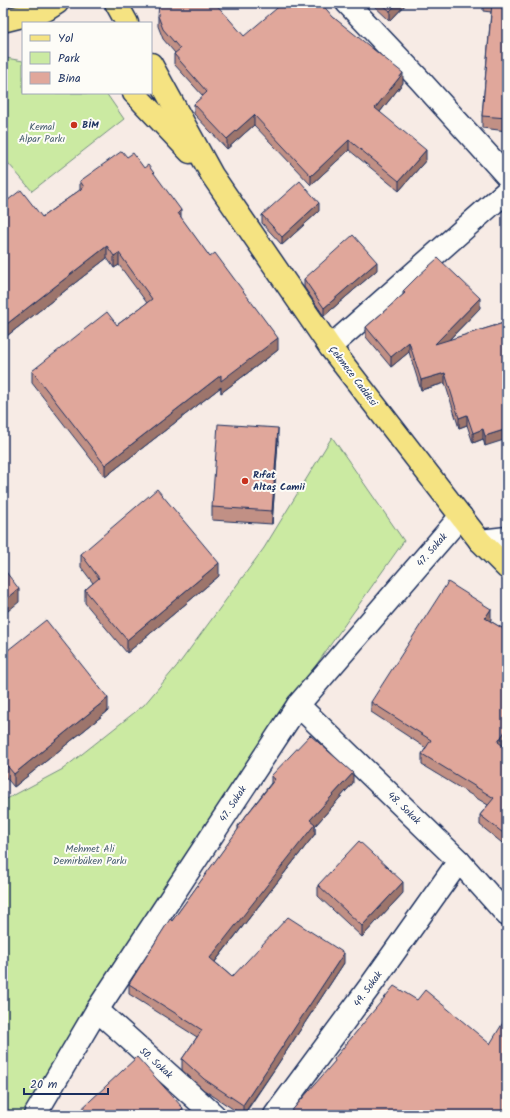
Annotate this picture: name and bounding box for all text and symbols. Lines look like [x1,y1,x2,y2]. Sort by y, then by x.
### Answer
legend [22,22,152,94]
text: Yol [58,29,73,48]
text: Park [58,49,80,68]
text: Bina [58,69,81,88]
place label: BİM [82,117,99,133]
park label: Kemal Alpar Parkı [19,119,65,147]
marker: BİM [69,120,79,130]
street label: Çekmece Caddesi [325,342,382,410]
place label: Rıfat Altaş Camii [253,467,305,495]
marker: Rıfat Altaş Camii [240,476,250,486]
street label: 47. Sokak [413,529,451,571]
street label: 47. Sokak [215,782,251,825]
street label: 48. Sokak [383,788,425,828]
park label: Mehmet Ali Demirbüken Parkı [53,841,127,869]
street label: 49. Sokak [350,968,387,1010]
street label: 50. Sokak [136,1043,177,1083]
scale bar [24,1070,108,1096]
text: 20 m [30,1075,58,1094]

